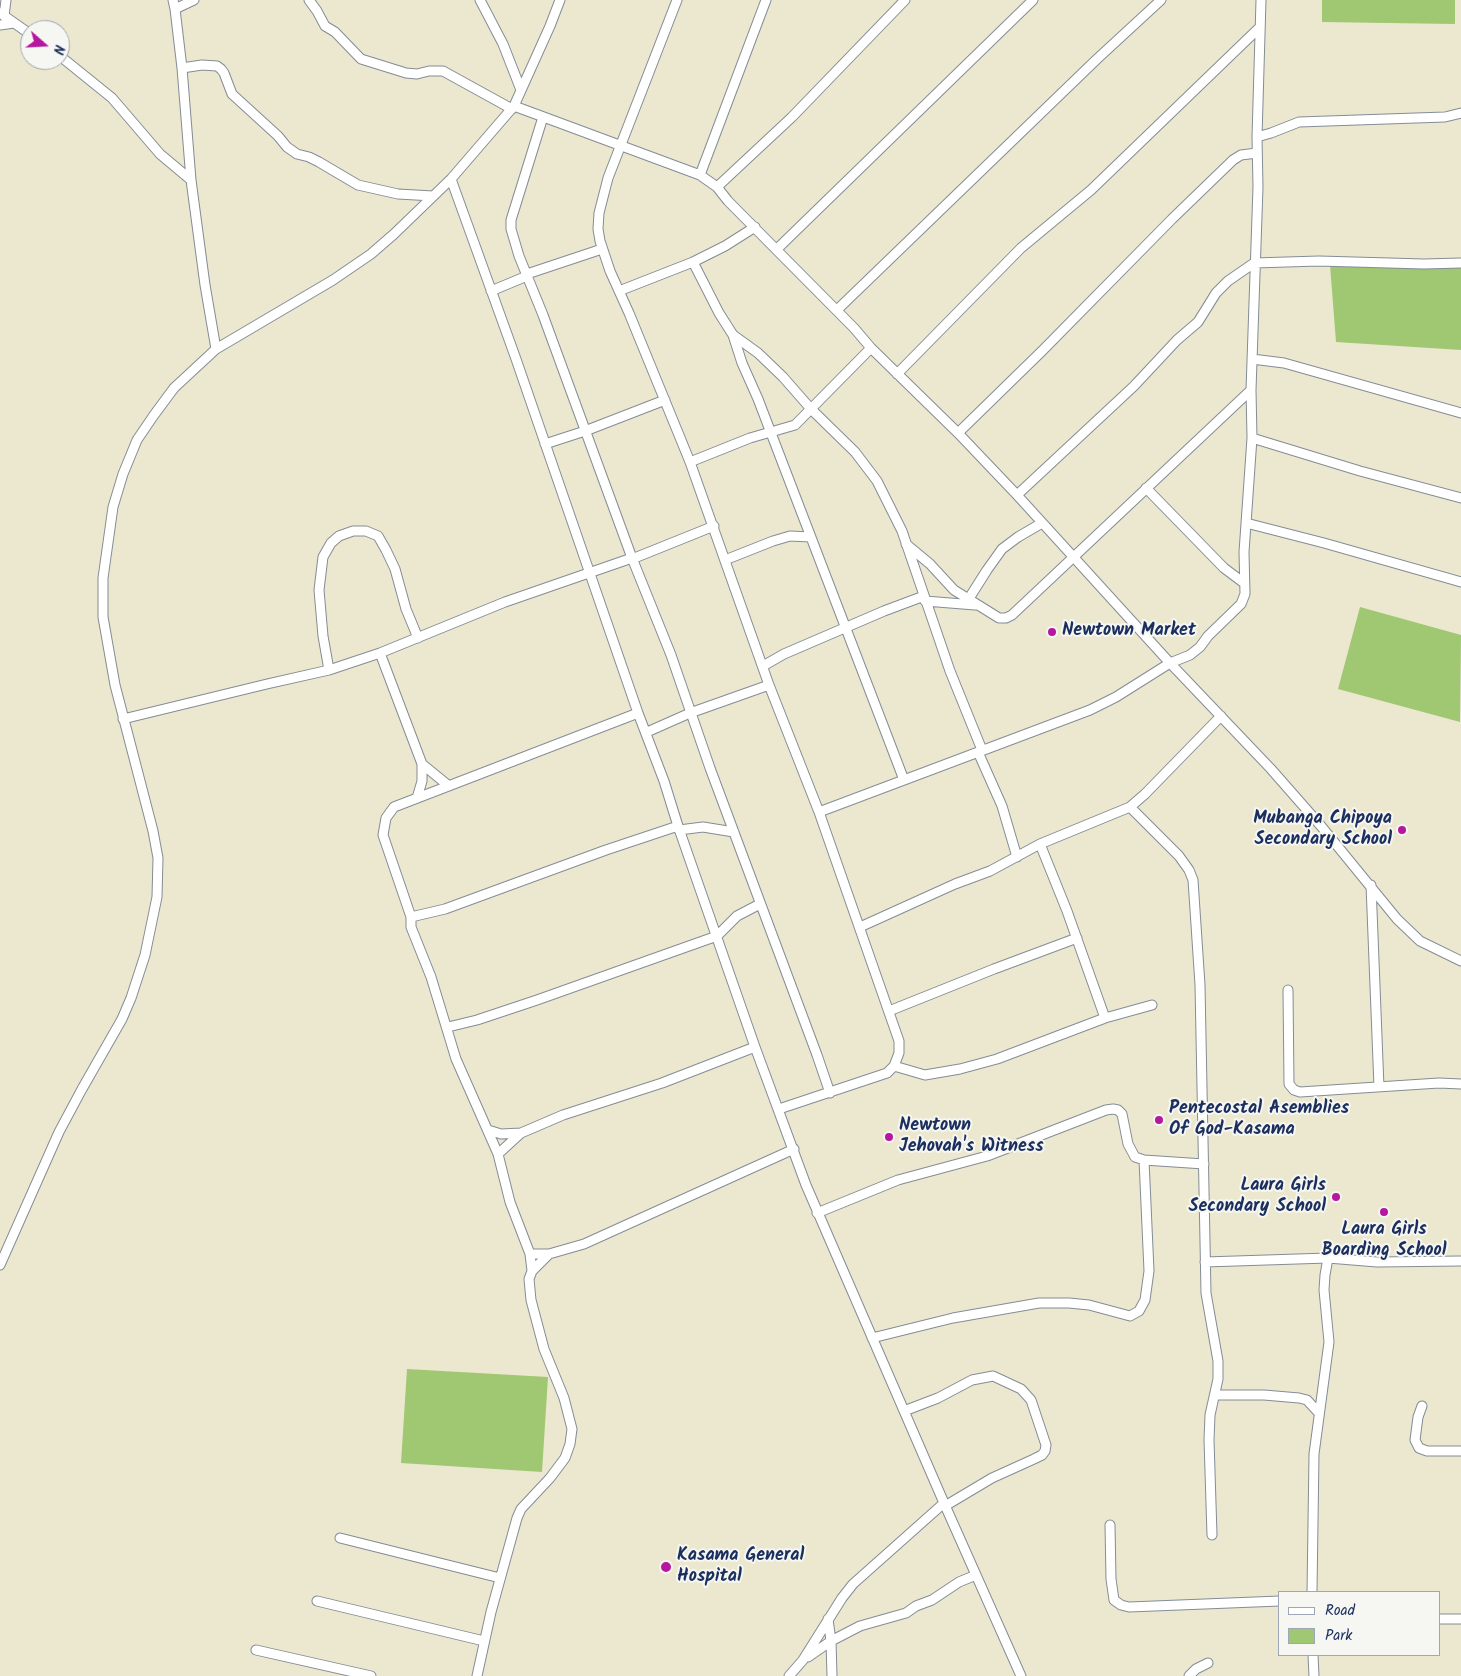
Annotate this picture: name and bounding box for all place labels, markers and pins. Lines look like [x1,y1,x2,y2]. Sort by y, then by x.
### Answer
place label: Newtown Market [1062,621,1196,643]
marker: Newtown Market [1046,626,1058,638]
place label: Mubanga Chipoya Secondary School [1253,809,1392,852]
marker: Mubanga Chipoya Secondary School [1396,824,1408,836]
place label: Pentecostal Asemblies Of God-Kasama [1169,1099,1349,1142]
marker: Pentecostal Asemblies Of God-Kasama [1153,1114,1165,1126]
place label: Newtown Jehovah's Witness [899,1116,1044,1158]
marker: Newtown Jehovah's Witness [883,1131,895,1143]
place label: Laura Girls Secondary School [1189,1176,1326,1218]
marker: Laura Girls Secondary School [1330,1191,1342,1203]
marker: Laura Girls Boarding School [1378,1206,1390,1218]
place label: Laura Girls Boarding School [1321,1220,1447,1262]
place label: Kasama General Hospital [677,1546,804,1588]
marker: Kasama General Hospital [659,1560,673,1574]

